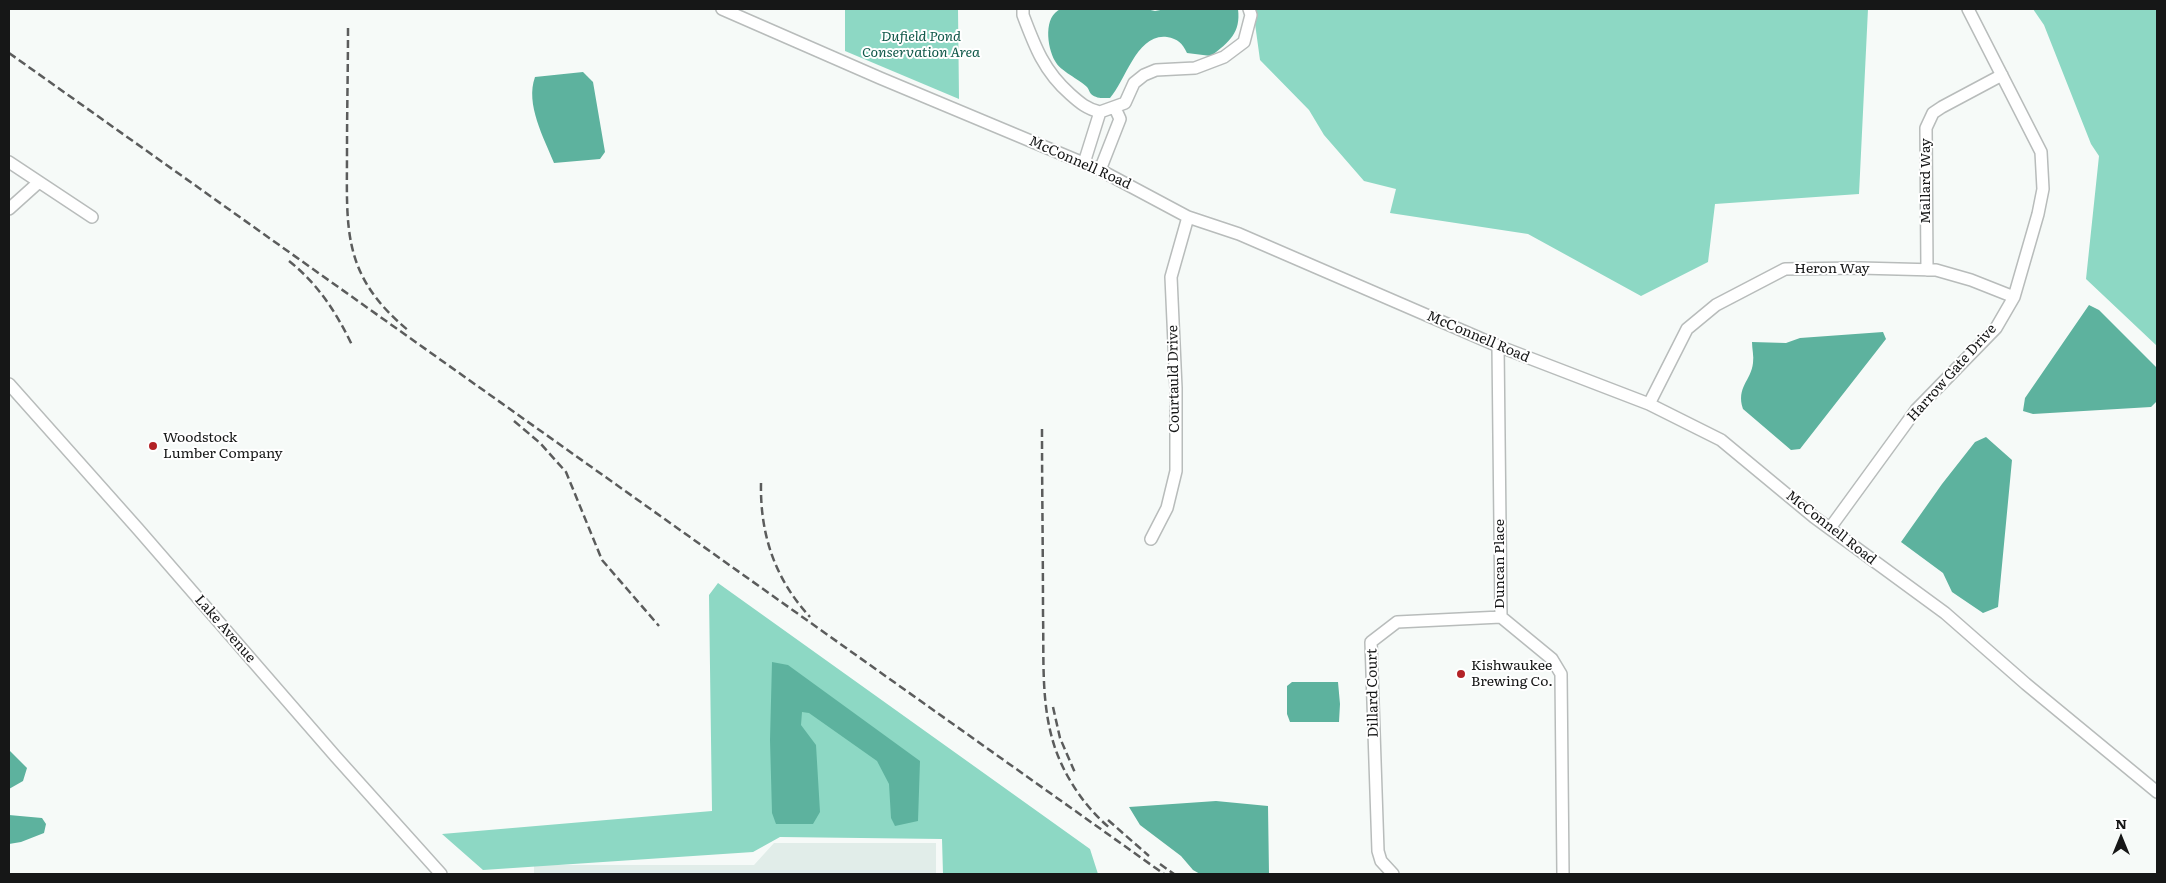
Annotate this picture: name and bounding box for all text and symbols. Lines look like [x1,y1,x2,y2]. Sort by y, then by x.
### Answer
park label: Dufield Pond Conservation Area [862,29,980,62]
street label: McConnell Road [1026,133,1134,193]
street label: Mallard Way [1918,138,1934,224]
street label: Heron Way [1794,261,1870,277]
street label: McConnell Road [1424,308,1532,366]
street label: Harrow Gate Drive [1904,321,2000,425]
street label: Courtauld Drive [1165,325,1183,433]
place label: Woodstock Lumber Company [163,430,283,462]
marker: Woodstock Lumber Company [147,440,159,452]
street label: McConnell Road [1782,487,1880,569]
street label: Duncan Place [1492,519,1508,609]
street label: Lake Avenue [191,592,259,666]
street label: Dillard Court [1364,648,1382,738]
place label: Kishwaukee Brewing Co. [1471,658,1553,690]
marker: Kishwaukee Brewing Co. [1455,668,1467,680]
north arrow [2096,813,2146,863]
text: N [2115,813,2127,833]

